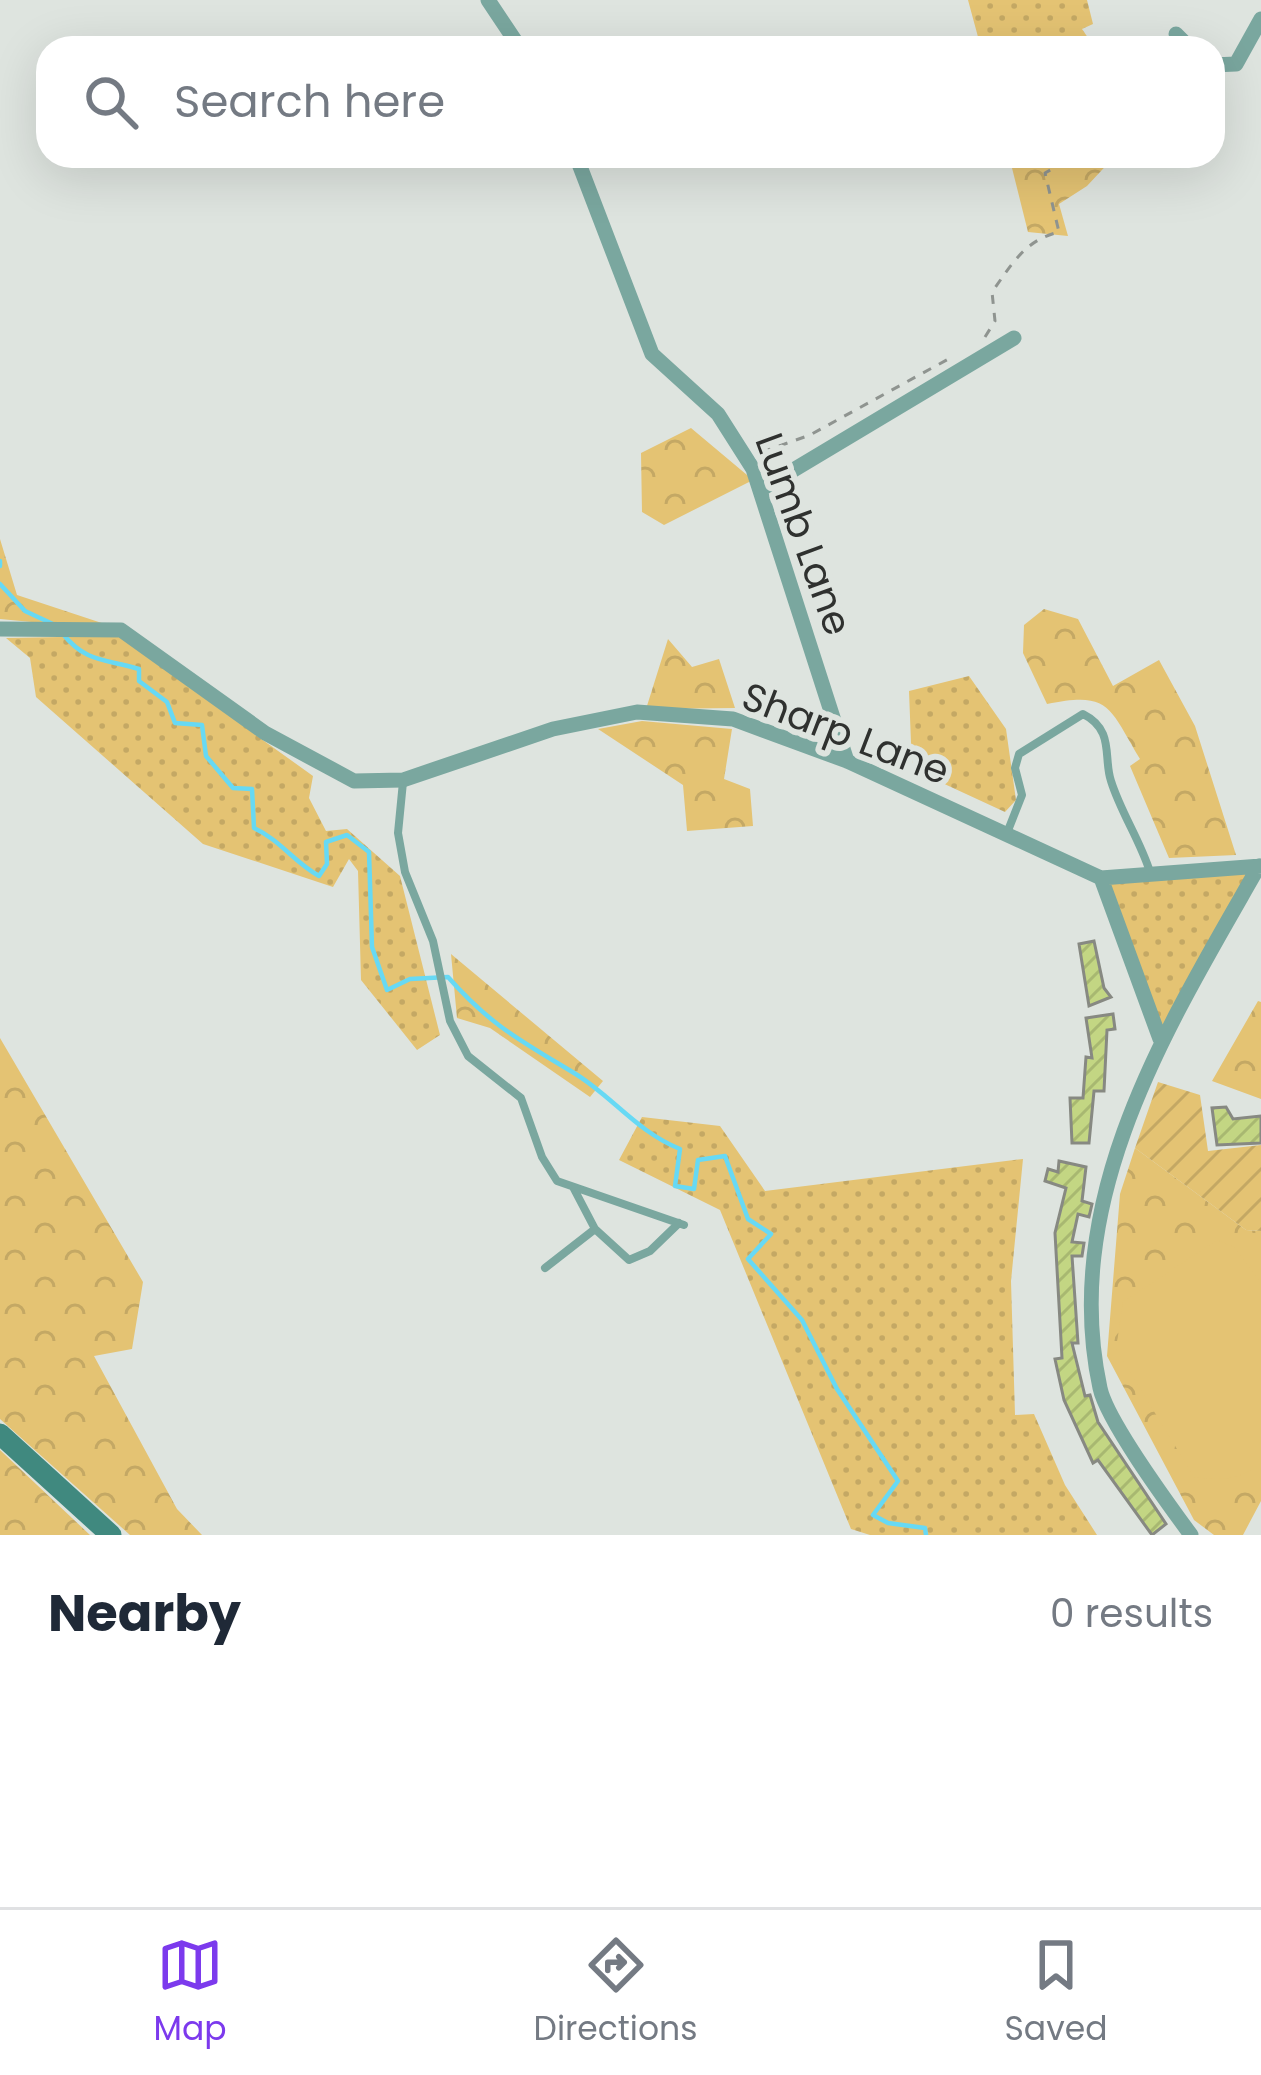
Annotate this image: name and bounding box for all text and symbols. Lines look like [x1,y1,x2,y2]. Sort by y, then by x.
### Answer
search box [36,36,1225,168]
icon: search [78,69,144,135]
text: Search here [174,70,445,133]
street label: Lumb Lane [742,426,865,643]
street label: Sharp Lane [734,669,957,798]
text: Nearby [48,1577,241,1649]
text: 0 results [1050,1586,1213,1641]
tab: Map [154,1932,227,2054]
tab: Directions [534,1932,697,2054]
tab: Saved [1005,1932,1107,2054]

